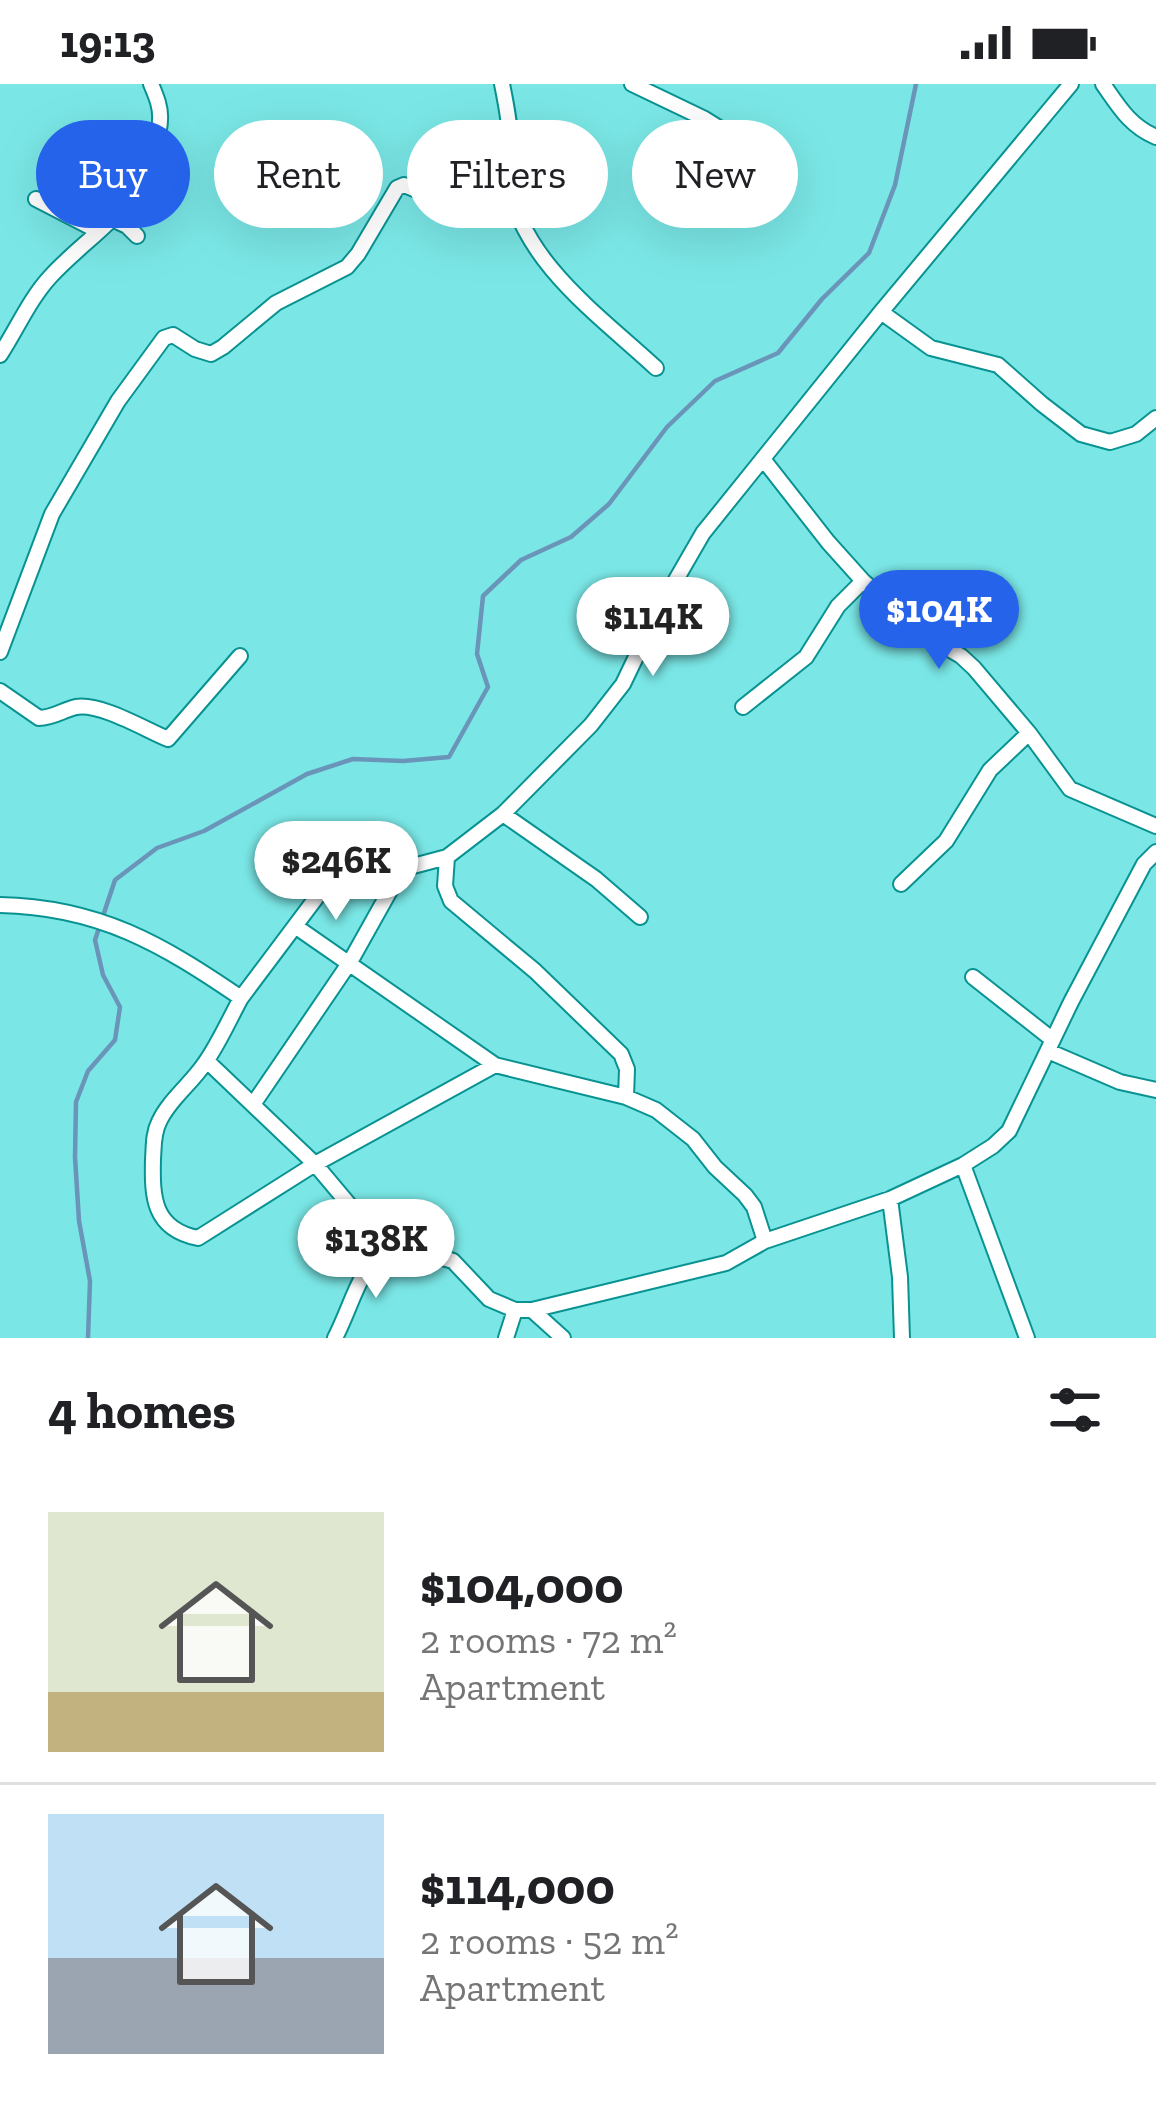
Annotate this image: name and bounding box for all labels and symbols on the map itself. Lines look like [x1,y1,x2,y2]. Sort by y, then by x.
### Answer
pin: $104K [855,570,1023,672]
pin: $114K [569,577,737,679]
pin: $246K [252,821,420,923]
pin: $138K [292,1199,460,1301]

